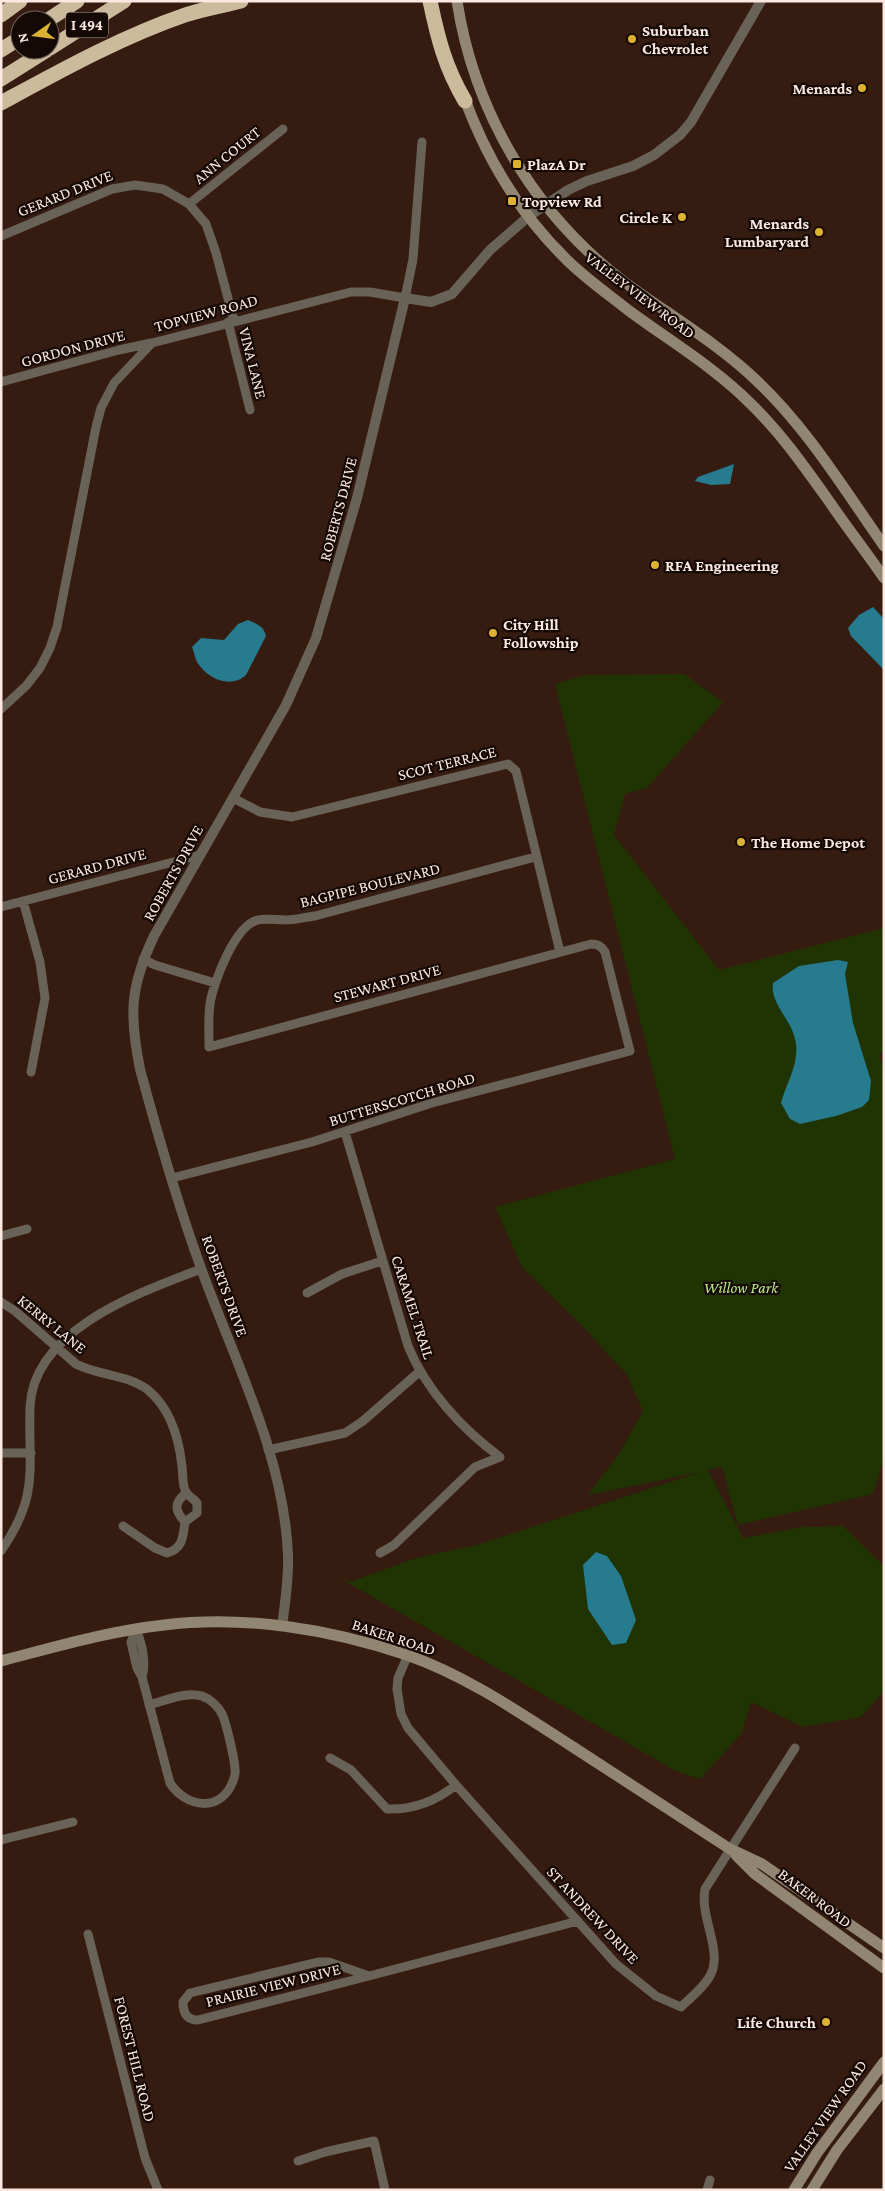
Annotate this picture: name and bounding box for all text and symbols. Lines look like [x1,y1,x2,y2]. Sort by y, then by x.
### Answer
north arrow [10,10,60,60]
road number: I 494 [66,12,108,38]
place label: Suburban Chevrolet [642,22,709,57]
text: N [13,31,31,45]
marker: Suburban Chevrolet [626,33,638,45]
place label: Menards [792,80,852,97]
marker: Menards [856,82,868,94]
street label: ANN COURT [190,123,264,187]
place label: PlazA Dr [527,156,586,173]
marker: PlazA Dr [511,158,523,170]
street label: GERARD DRIVE [15,166,115,220]
place label: Topview Rd [522,193,602,210]
marker: Topview Rd [506,195,518,207]
place label: Circle K [619,209,673,226]
marker: Circle K [676,211,688,223]
place label: Menards Lumbaryard [725,215,809,250]
marker: Menards Lumbaryard [813,226,825,238]
street label: VALLEY VIEW ROAD [582,248,698,342]
street label: TOPVIEW ROAD [152,291,260,335]
street label: GORDON DRIVE [19,326,127,370]
street label: VINA LANE [236,326,270,401]
street label: ROBERTS DRIVE [316,455,360,563]
place label: RFA Engineering [665,557,779,574]
marker: RFA Engineering [649,559,661,571]
place label: City Hill Followship [503,616,579,651]
marker: City Hill Followship [487,627,499,639]
street label: SCOT TERRACE [396,742,498,783]
street label: ROBERTS DRIVE [140,822,206,924]
place label: The Home Depot [751,834,865,851]
marker: The Home Depot [735,836,747,848]
street label: GERARD DRIVE [46,845,148,887]
street label: BAGPIPE BOULEVARD [298,859,442,911]
street label: STEWART DRIVE [332,960,443,1005]
street label: BUTTERSCOTCH ROAD [327,1069,477,1129]
street label: ROBERTS DRIVE [199,1233,251,1339]
street label: CARAMEL TRAIL [388,1253,438,1361]
park label: Willow Park [704,1279,779,1296]
street label: KERRY LANE [14,1291,90,1357]
street label: BAKER ROAD [350,1616,438,1658]
street label: ST ANDREW DRIVE [544,1863,643,1967]
street label: BAKER ROAD [775,1865,855,1931]
street label: PRAIRIE VIEW DRIVE [204,1960,342,2010]
street label: FOREST HILL ROAD [111,1995,159,2123]
place label: Life Church [737,2014,816,2031]
marker: Life Church [820,2016,832,2028]
street label: VALLEY VIEW ROAD [780,2057,870,2175]

